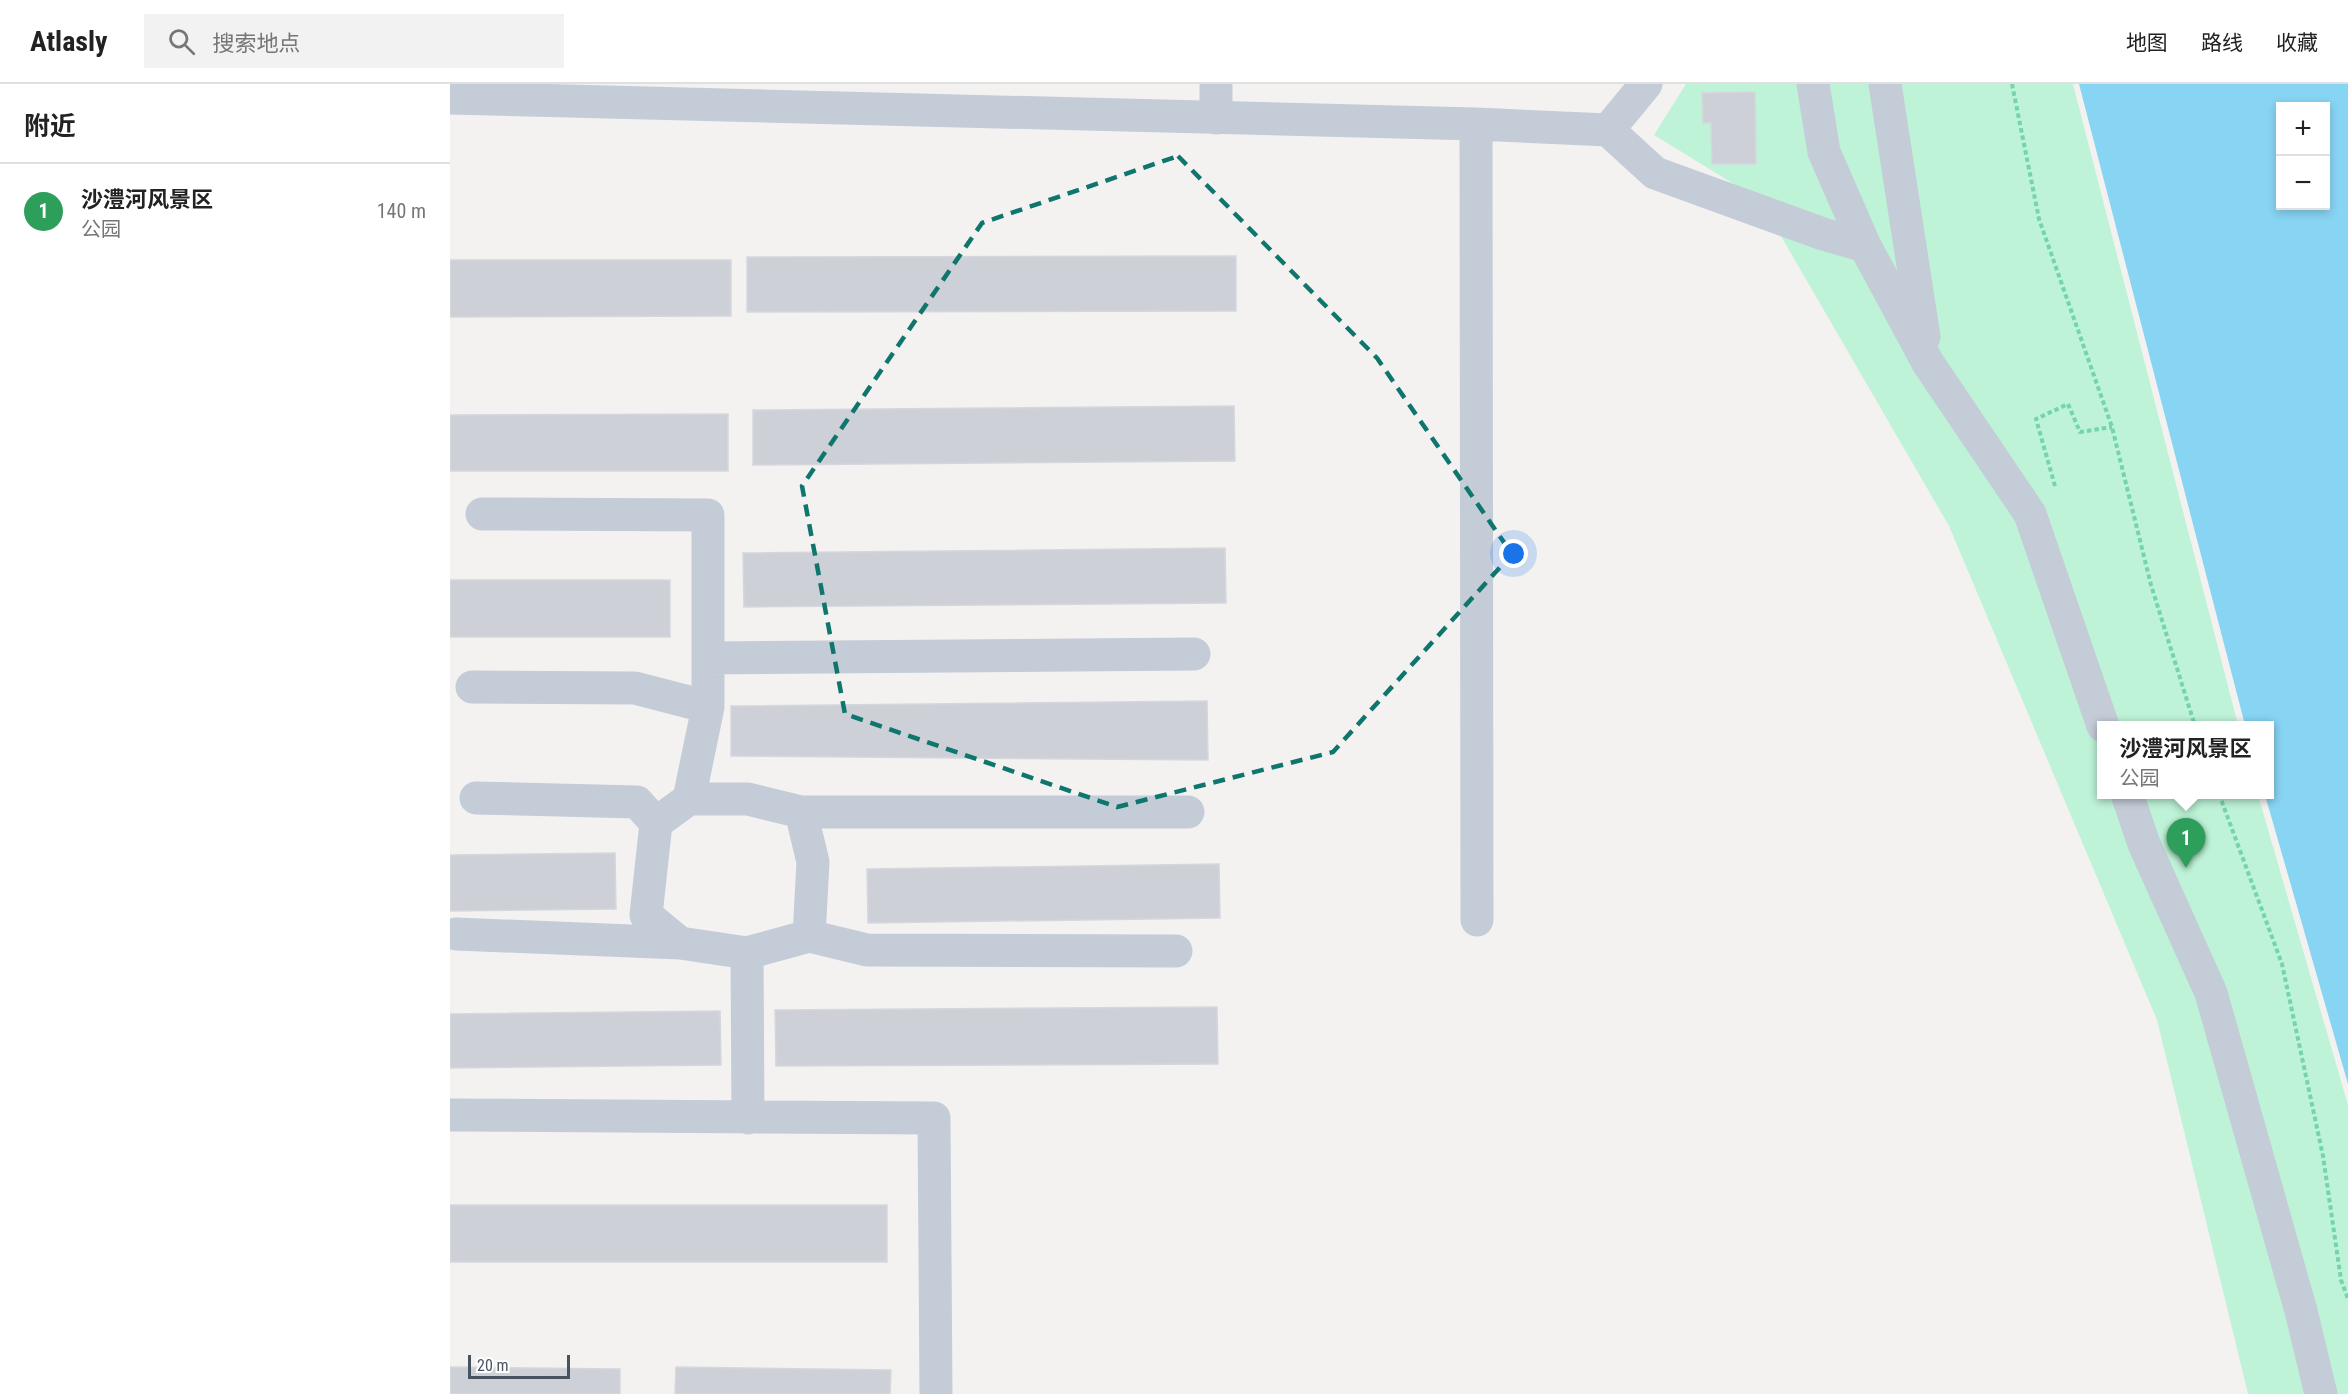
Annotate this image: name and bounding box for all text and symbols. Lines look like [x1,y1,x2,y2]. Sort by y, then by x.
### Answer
search box [144,14,564,68]
text: Atlasly [30,25,108,58]
icon: search [165,25,198,58]
text: 搜索地点 [213,31,301,56]
text: 地图 [2126,31,2168,55]
text: 路线 [2201,31,2243,55]
text: 收藏 [2276,31,2318,55]
map controls [2276,102,2330,210]
button: + [2276,102,2330,156]
text: 附近 [24,111,76,141]
button: − [2276,156,2330,210]
text: 沙澧河风景区 [81,187,213,212]
text: 1 [38,199,49,223]
text: 140 m [377,199,426,223]
text: 公园 [81,217,121,241]
your location [1499,539,1528,568]
popup [2097,721,2274,799]
text: 沙澧河风景区 [2119,736,2252,761]
text: 公园 [2119,766,2159,790]
pin: 1 [2166,818,2206,868]
scale bar [468,1352,570,1380]
text: 20 m [477,1356,509,1375]

